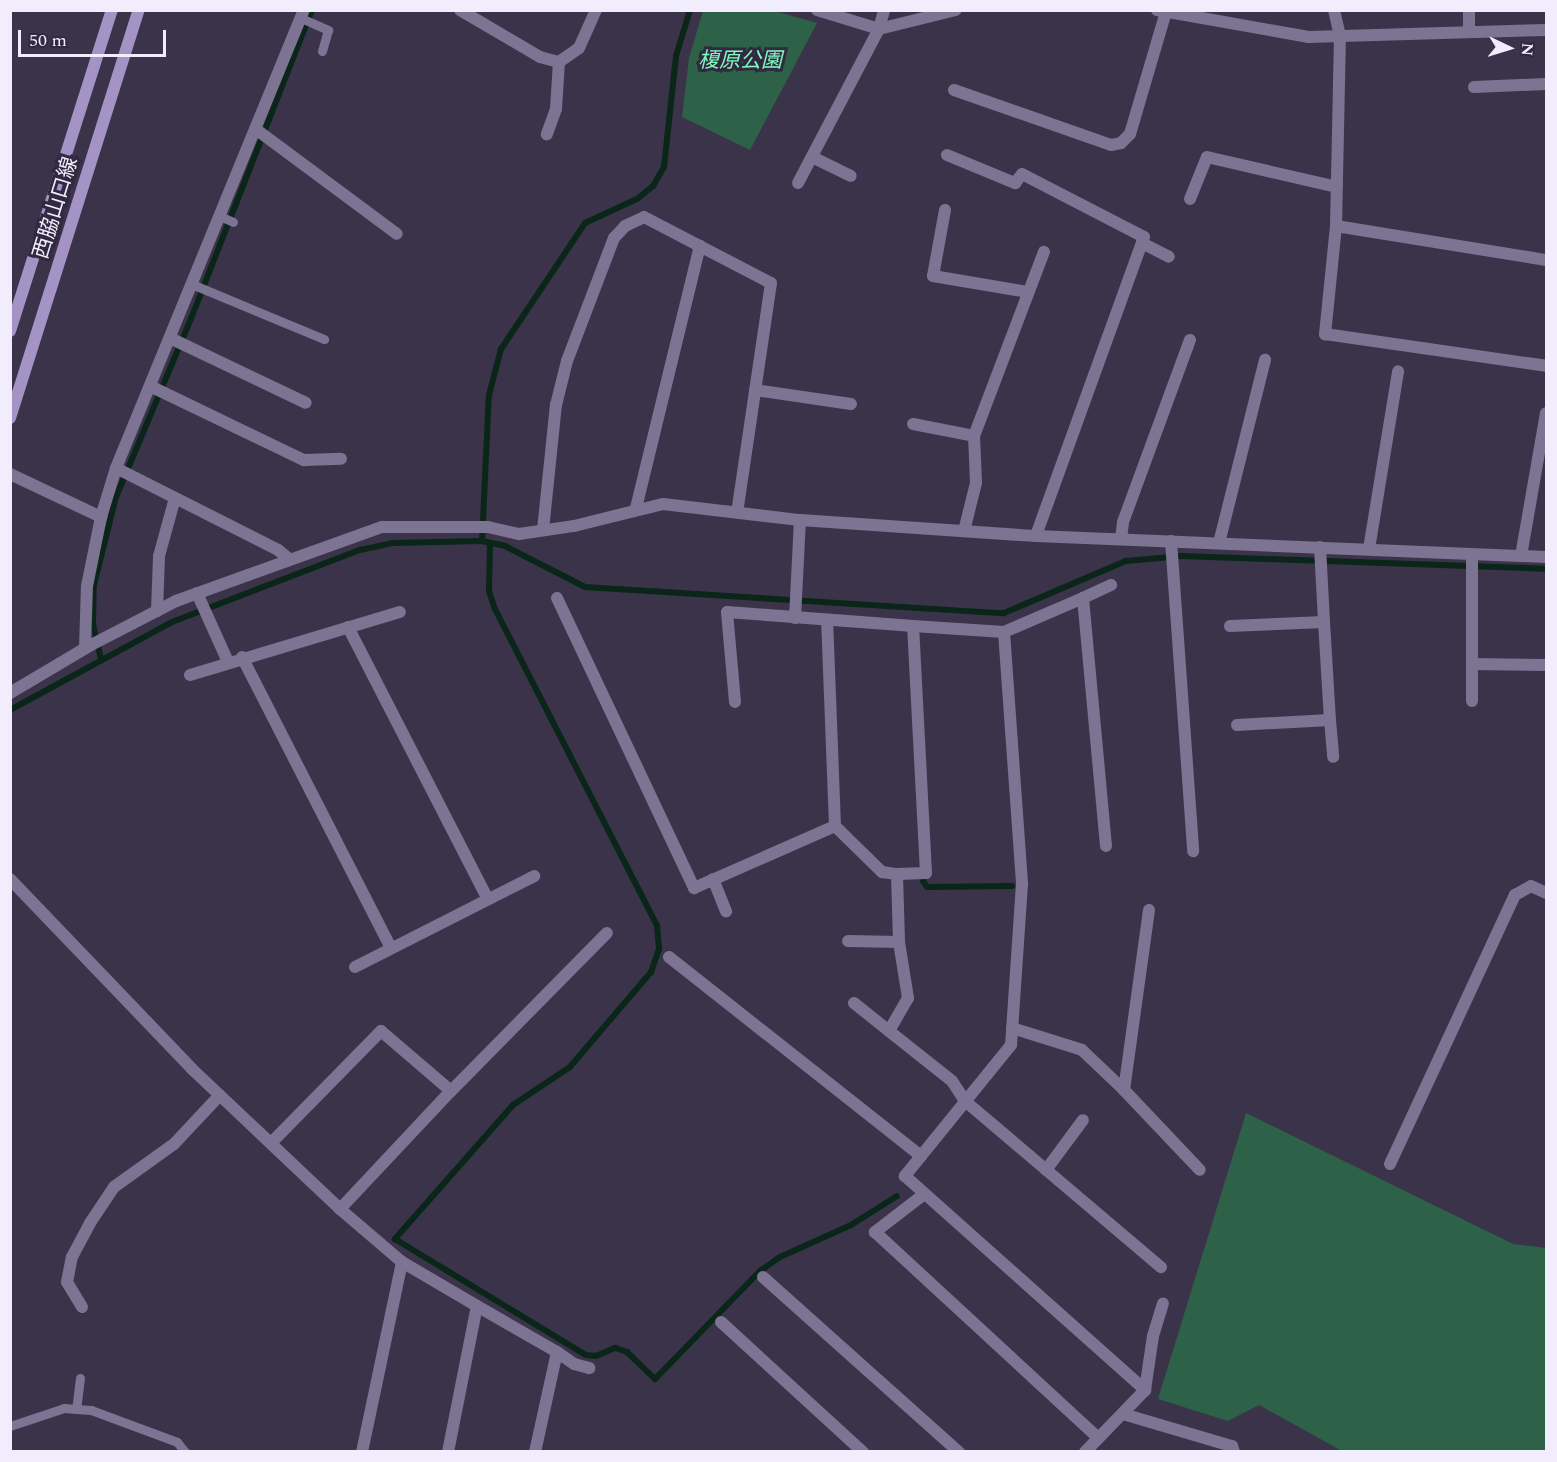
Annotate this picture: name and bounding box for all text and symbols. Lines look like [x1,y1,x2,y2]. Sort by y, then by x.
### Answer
scale bar [21,18,170,56]
north arrow [1479,18,1539,78]
text: 50 m [29,27,67,54]
text: N [1515,42,1539,57]
park label: 榎原公園 [698,48,782,74]
street label: 西脇山口線 [29,154,83,262]

